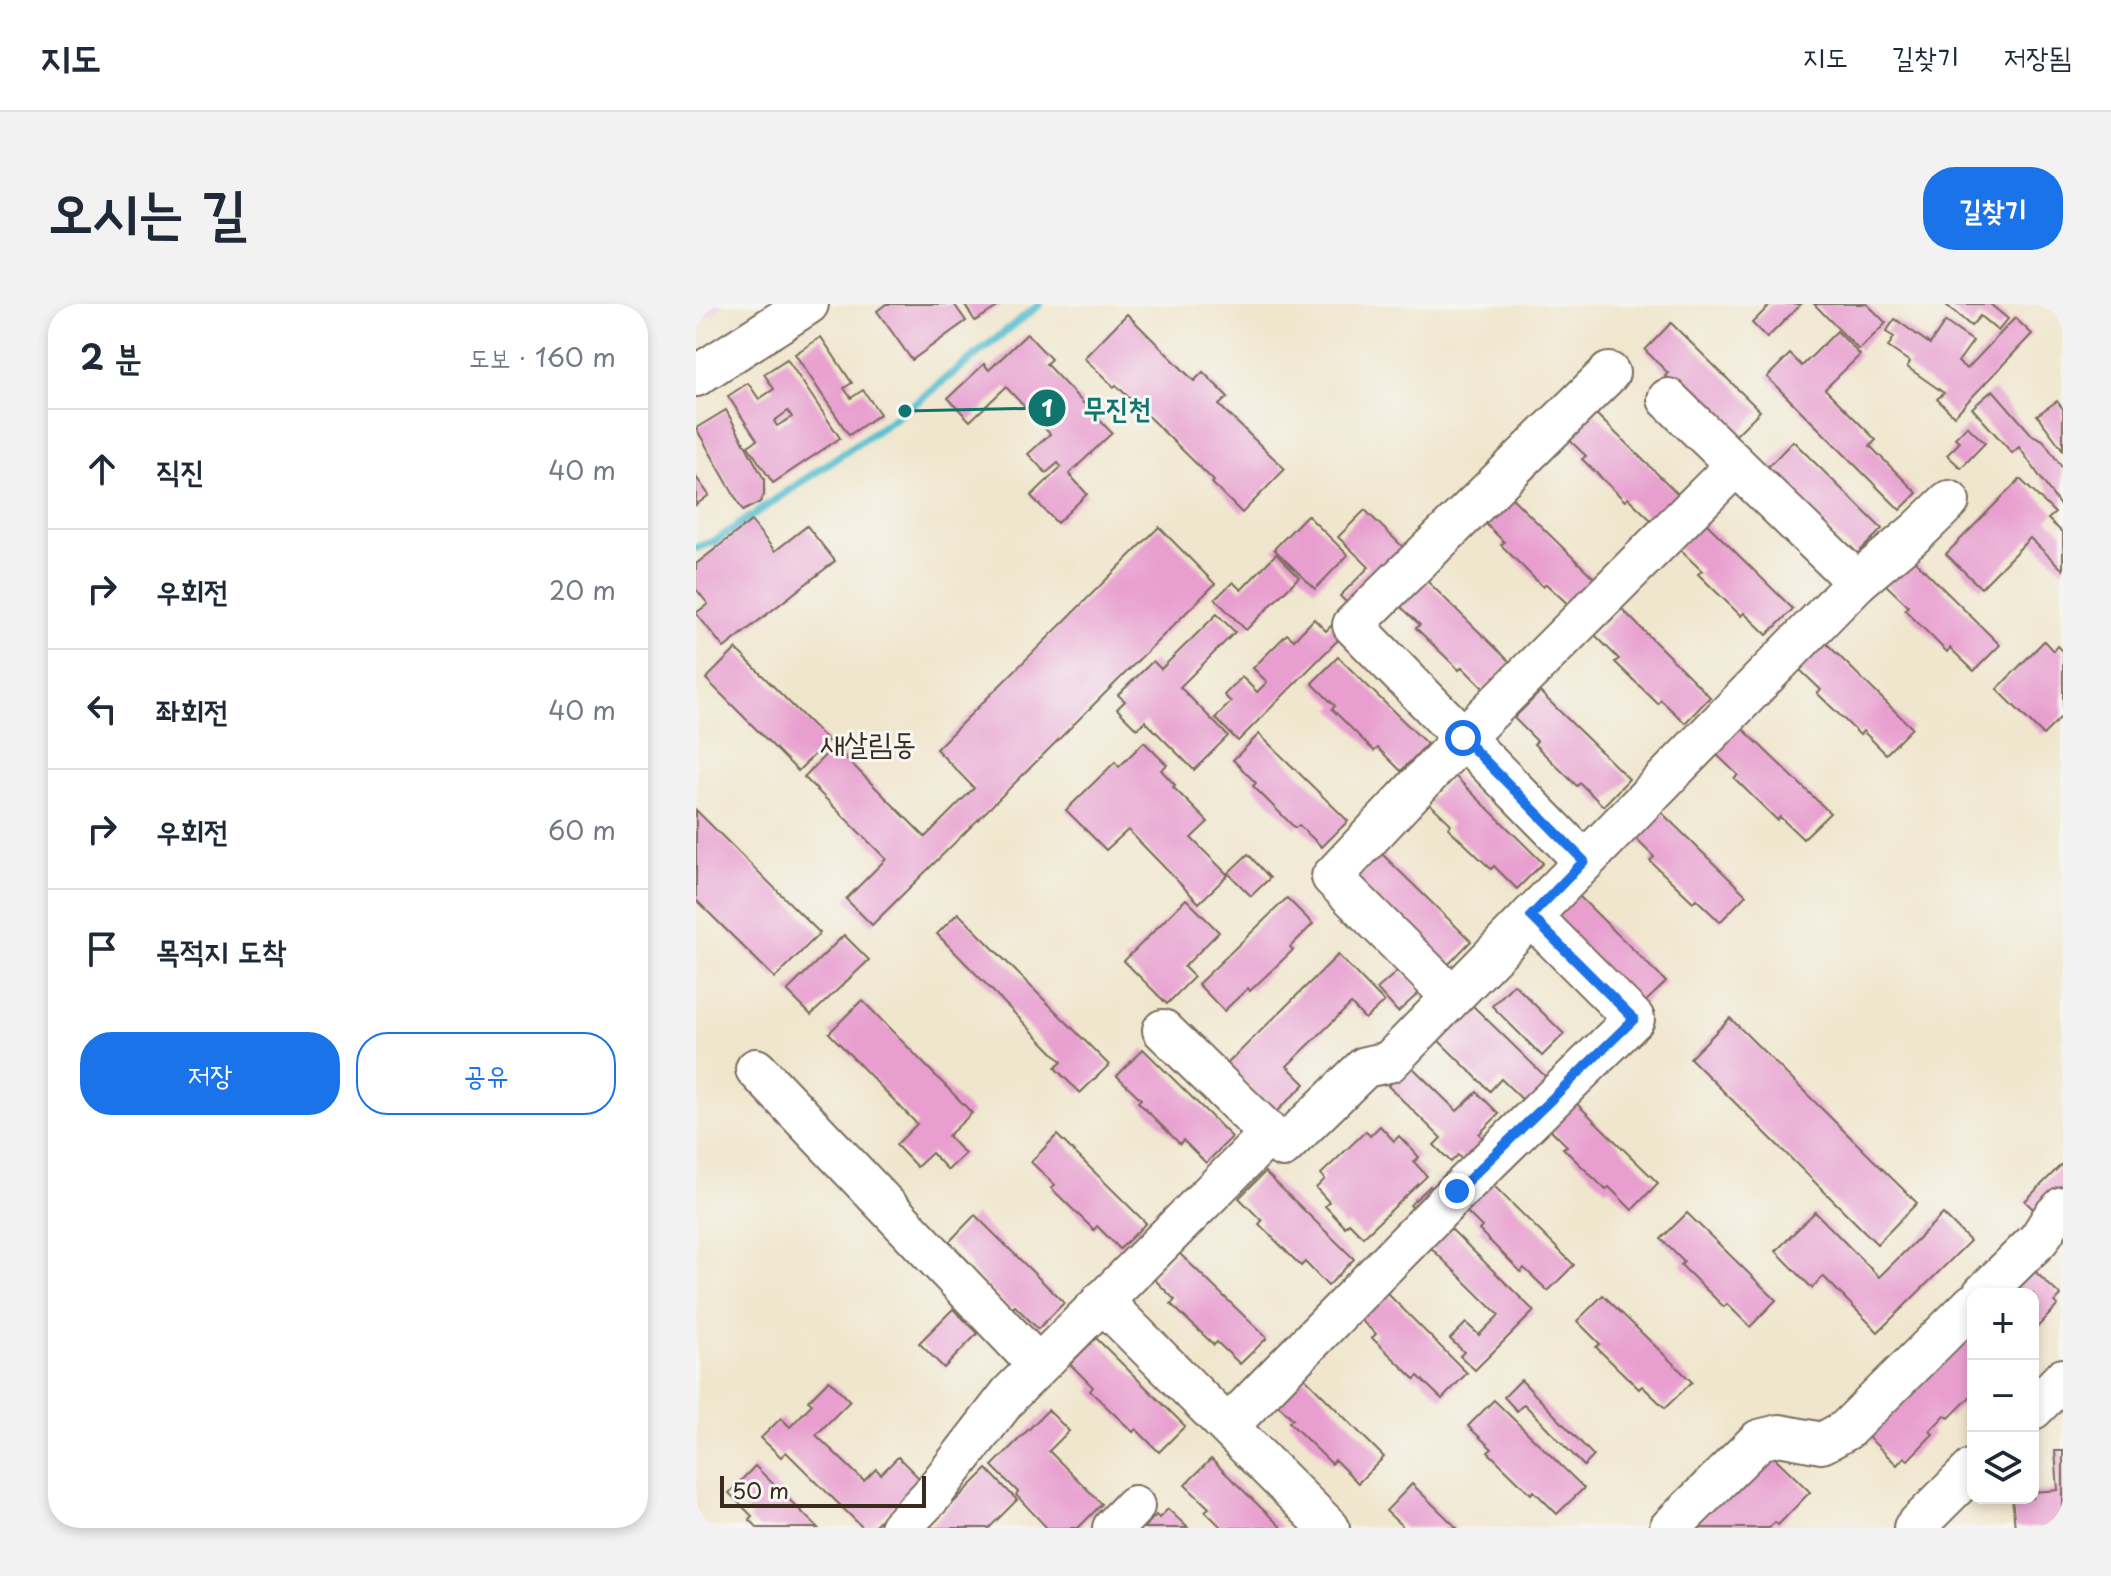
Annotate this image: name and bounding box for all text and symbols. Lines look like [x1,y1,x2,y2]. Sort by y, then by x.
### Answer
text: 지도 [40,27,101,84]
text: 지도 [1803,34,1848,77]
text: 길찾기 [1892,34,1959,77]
text: 저장됨 [2003,34,2071,77]
text: 오시는 길 [48,166,246,251]
button: 길찾기 [1923,167,2063,250]
text: 2 분 [80,330,142,382]
text: 도보 · 160 m [469,337,616,376]
callout: 무진천 [1027,382,1167,434]
text: 무진천 [1083,385,1151,428]
text: 1 [1041,389,1053,425]
icon: ahead [80,447,124,491]
text: 직진 [156,447,204,492]
text: 40 m [548,450,616,489]
icon: right [80,567,124,611]
text: 우회전 [156,567,228,612]
text: 20 m [549,570,616,609]
icon: left [80,687,124,731]
text: 좌회전 [156,687,228,732]
text: 40 m [548,690,616,729]
district label: 새살림동 [820,719,916,764]
route start [1445,720,1481,756]
icon: right [80,807,124,851]
text: 우회전 [156,807,228,852]
text: 60 m [548,810,616,849]
icon: arrive [80,927,124,971]
text: 목적지 도착 [156,927,286,972]
button: 저장 [80,1032,340,1115]
button: 공유 [356,1032,616,1115]
route end [1439,1173,1475,1209]
map controls [1967,1288,2039,1504]
button: + [1967,1288,2039,1360]
button: − [1967,1360,2039,1432]
button: layers [1967,1432,2039,1504]
scale bar [720,1472,926,1508]
text: 50 m [732,1473,789,1506]

